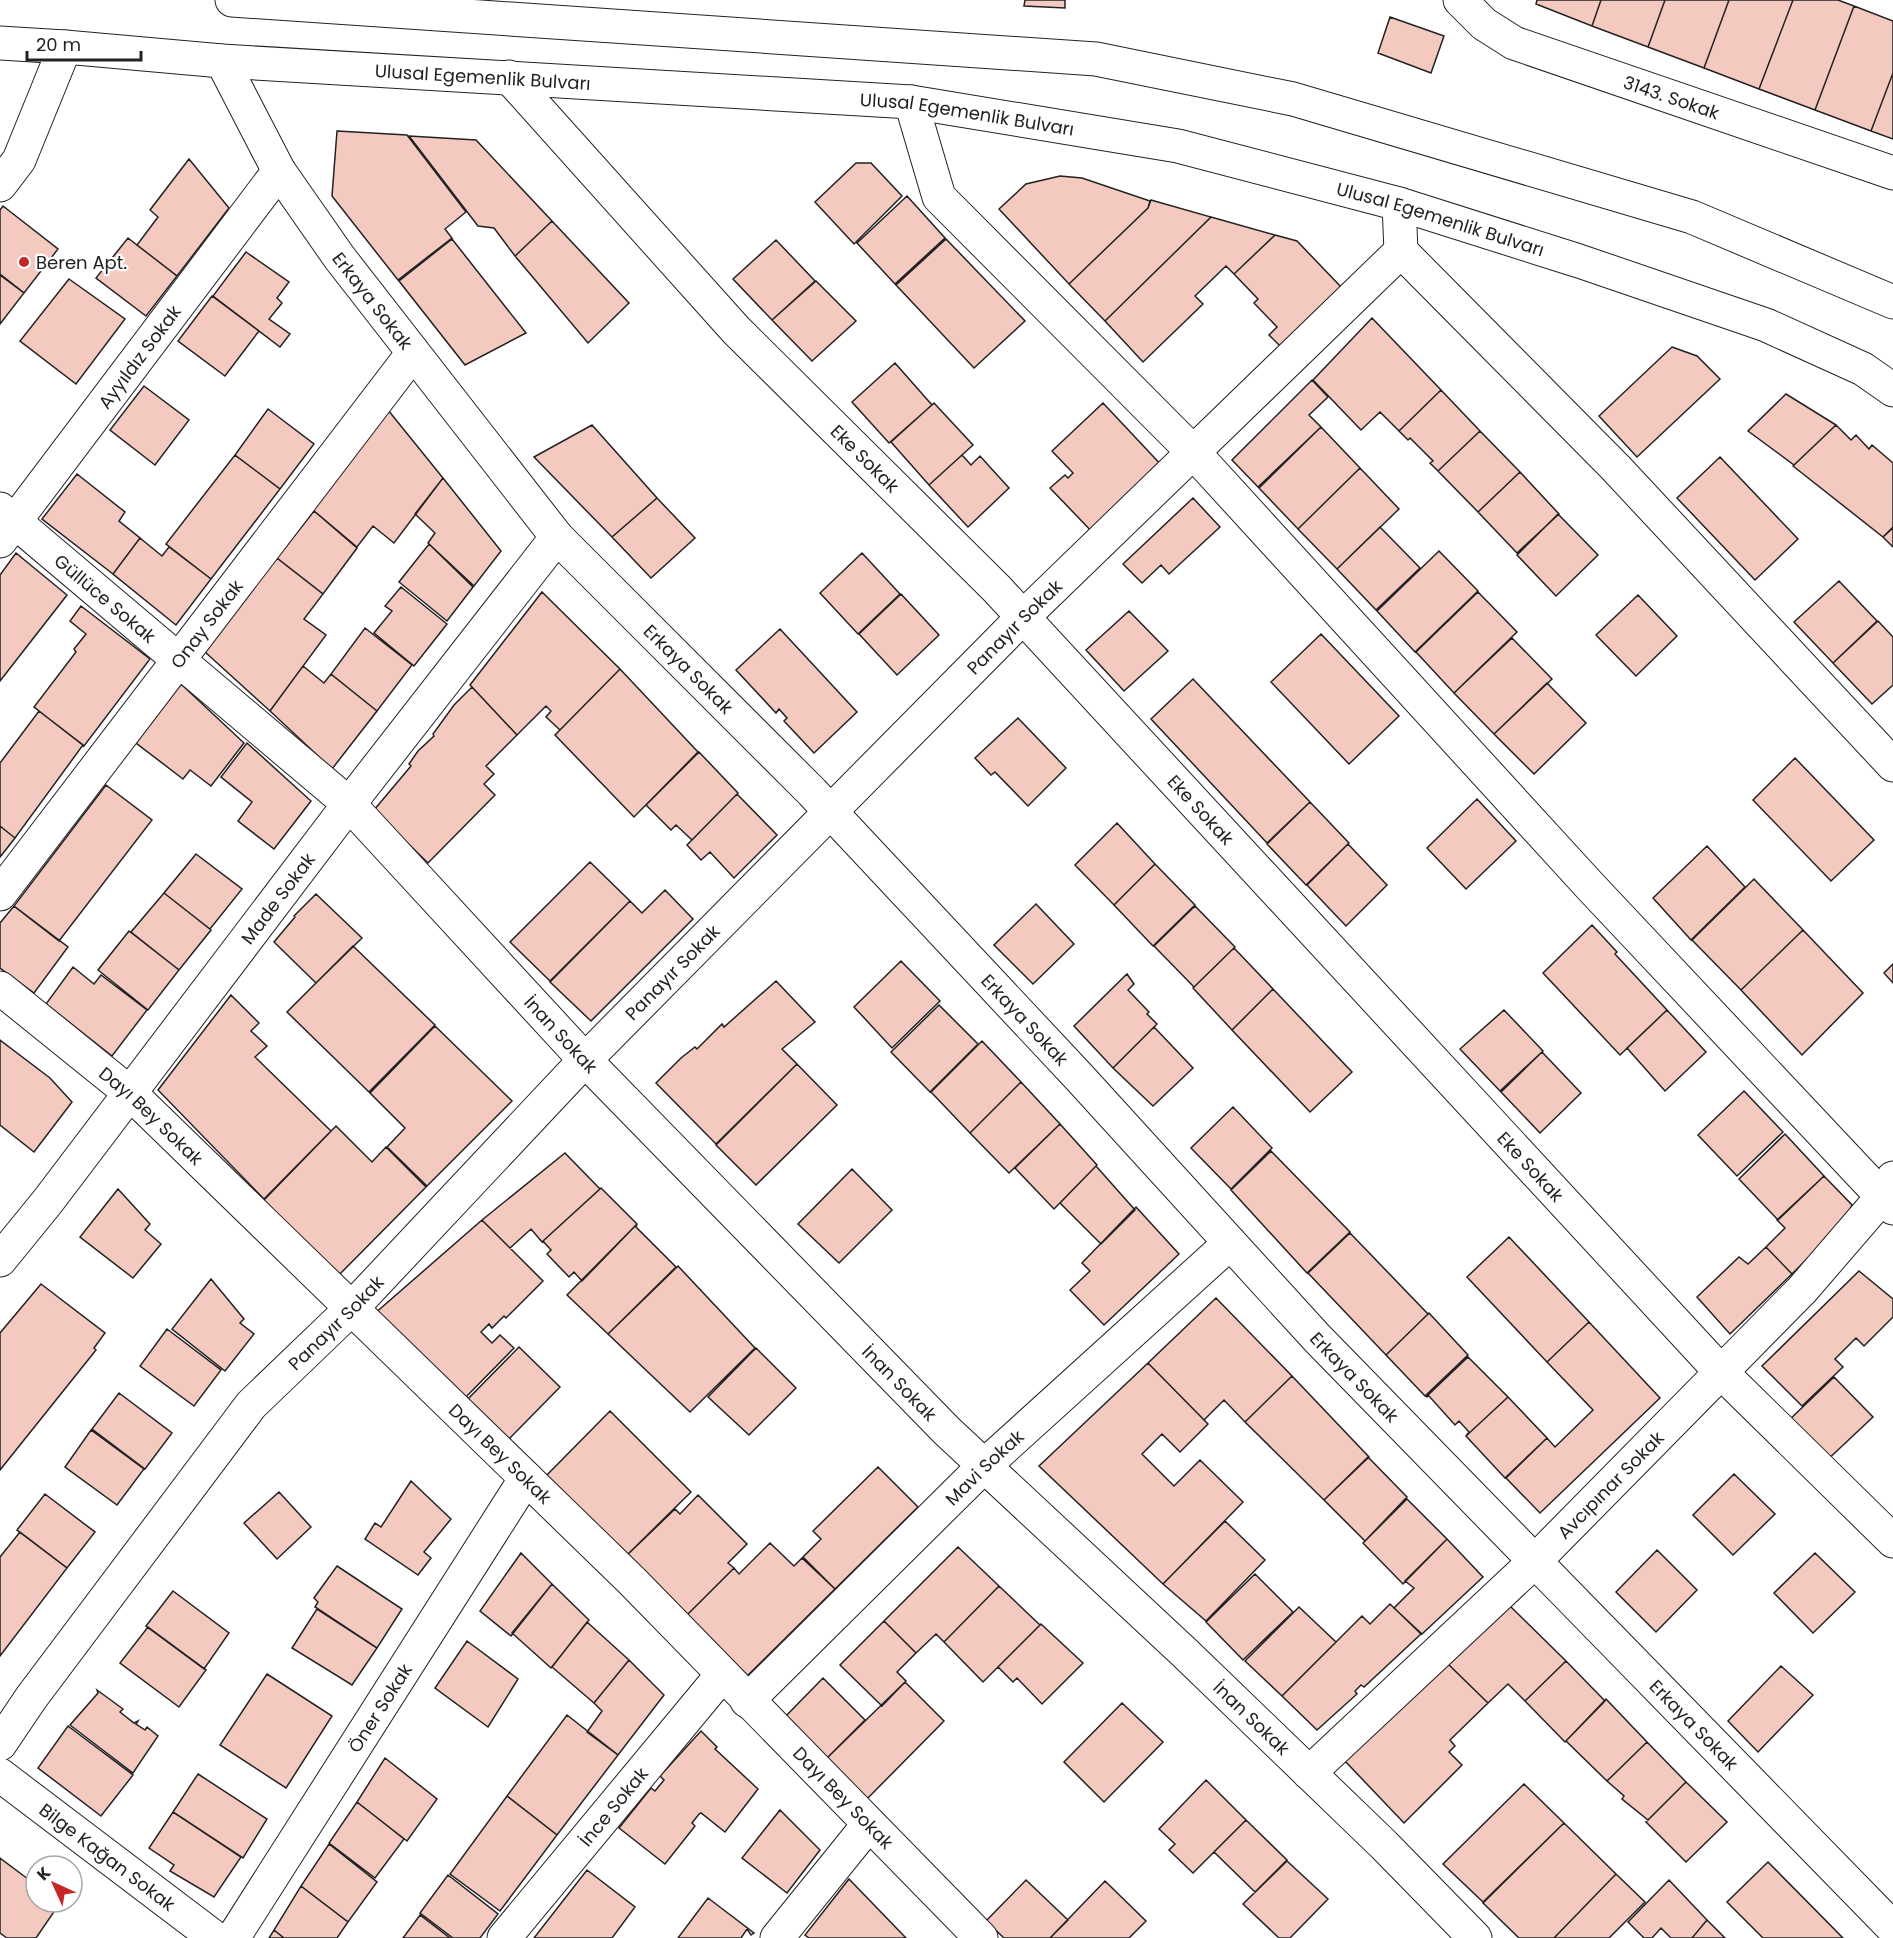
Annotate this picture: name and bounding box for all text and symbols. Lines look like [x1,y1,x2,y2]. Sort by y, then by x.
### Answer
scale bar [27,24,141,62]
text: 20 m [36,32,81,57]
street label: Ulusal Egemenlik Bulvarı [374,58,591,95]
street label: 3143. Sokak [1620,69,1723,125]
street label: Ulusal Egemenlik Bulvarı [859,86,1076,141]
street label: Ulusal Egemenlik Bulvarı [1334,176,1548,262]
street label: Erkaya Sokak [327,247,419,355]
place label: Beren Apt. [36,250,127,275]
marker: Beren Apt. [17,255,31,269]
street label: Ayyıldız Sokak [92,299,187,413]
street label: Eke Sokak [825,419,906,498]
street label: Güllüce Sokak [49,548,162,649]
street label: Panayır Sokak [961,573,1068,680]
street label: Onay Sokak [164,574,249,673]
street label: Erkaya Sokak [638,618,740,720]
street label: Eke Sokak [1162,769,1240,851]
street label: Made Sokak [235,847,321,949]
street label: Panayır Sokak [619,918,725,1025]
street label: Erkaya Sokak [976,968,1075,1071]
street label: İnan Sokak [519,990,604,1079]
street label: Dayı Bey Sokak [94,1060,210,1171]
street label: Eke Sokak [1492,1126,1570,1207]
street label: Panayır Sokak [282,1269,389,1376]
street label: Erkaya Sokak [1305,1326,1405,1428]
street label: İnan Sokak [857,1339,943,1427]
street label: Dayı Bey Sokak [444,1398,558,1510]
street label: Mavi Sokak [939,1423,1029,1511]
street label: Avcıpınar Sokak [1551,1425,1670,1544]
street label: Öner Sokak [342,1658,418,1757]
street label: Erkaya Sokak [1644,1674,1745,1776]
street label: İnan Sokak [1208,1675,1296,1761]
street label: Dayı Bey Sokak [788,1741,900,1855]
street label: İnce Sokak [573,1761,654,1851]
street label: Bilge Kağan Sokak [36,1798,180,1914]
north arrow [24,1854,84,1914]

